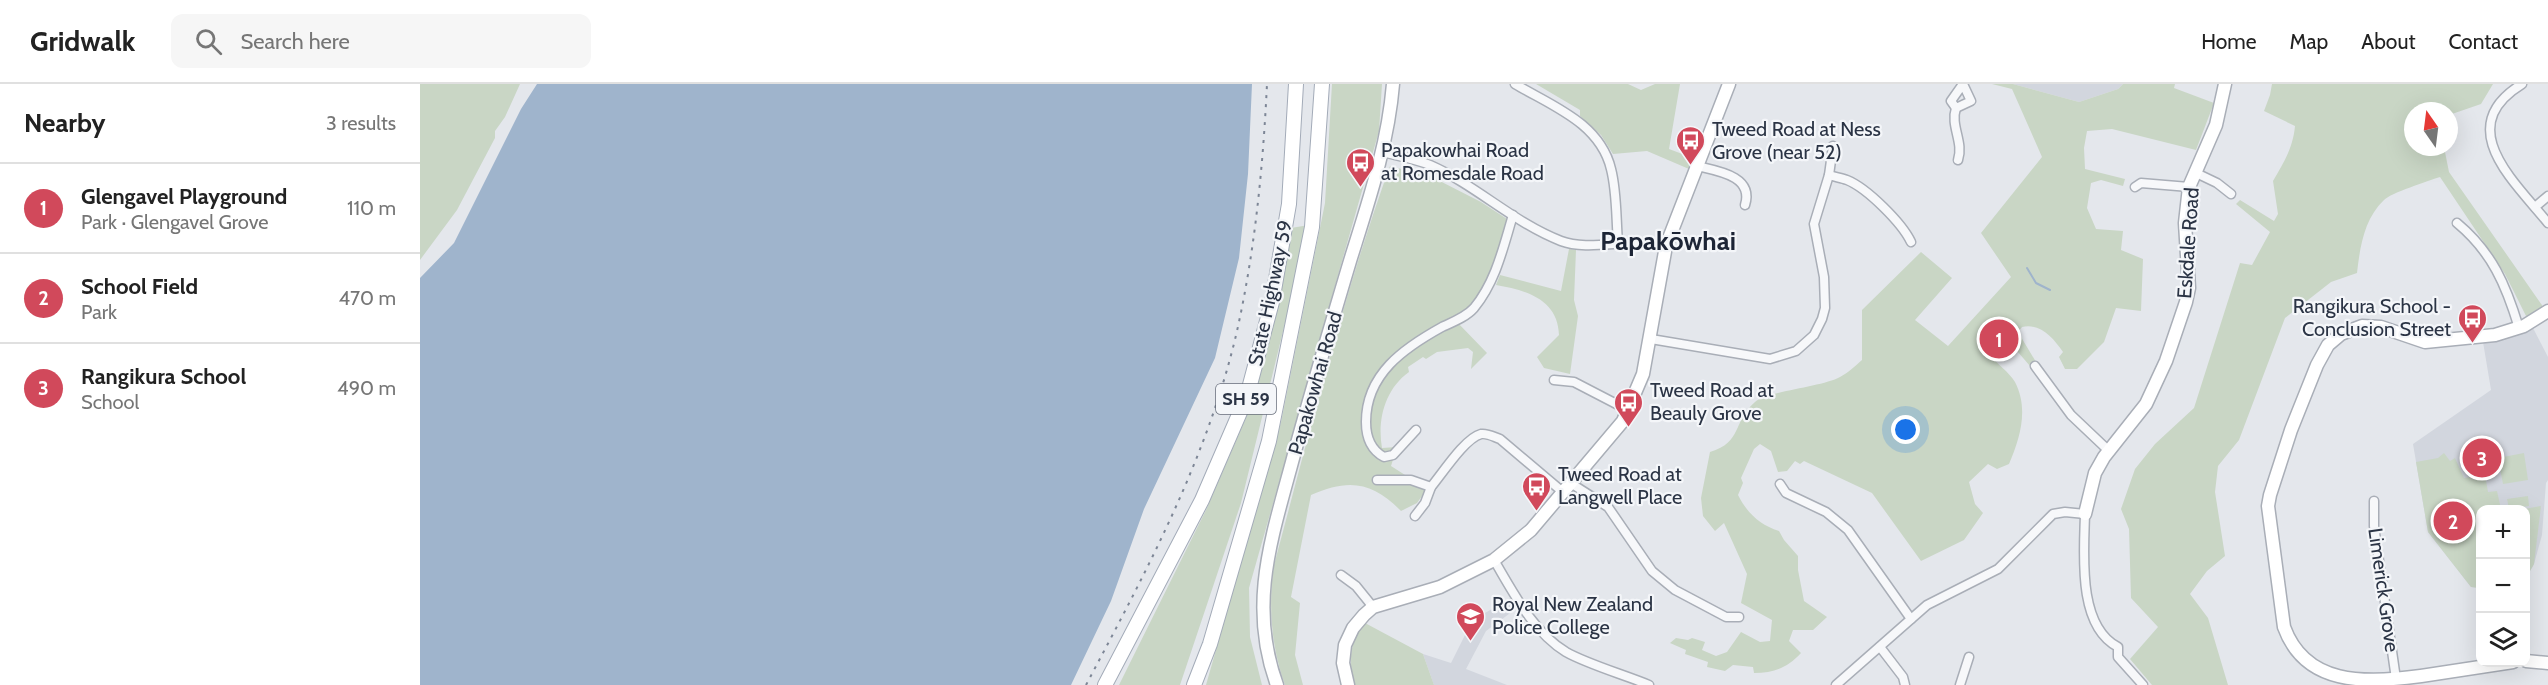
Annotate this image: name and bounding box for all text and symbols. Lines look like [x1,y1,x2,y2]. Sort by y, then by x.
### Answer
search box [171,14,591,68]
text: Gridwalk [30,24,135,58]
icon: search [192,25,225,58]
text: Search here [240,28,350,55]
text: Home [2201,29,2257,54]
text: Map [2290,29,2328,54]
text: About [2361,29,2415,54]
text: Contact [2448,29,2518,54]
north arrow [2404,102,2458,156]
text: Nearby [24,107,105,139]
text: 3 results [326,111,396,135]
place label: Tweed Road at Ness Grove (near 52) [1712,117,1881,164]
bus stop icon: Tweed Road at Ness Grove (near 52) [1675,124,1707,166]
place label: Papakowhai Road at Romesdale Road [1381,138,1544,185]
bus stop icon: Papakowhai Road at Romesdale Road [1344,146,1376,188]
text: Glengavel Playground [81,183,287,210]
street label: Eskdale Road [2172,187,2204,299]
text: 1 [40,196,47,220]
text: 110 m [347,196,396,220]
text: Park · Glengavel Grove [81,210,269,234]
street label: State Highway 59 [1243,218,1297,368]
district label: Papakōwhai [1600,225,1736,257]
text: School Field [81,273,198,300]
text: 2 [38,286,49,310]
text: 470 m [339,286,396,310]
place label: Rangikura School - Conclusion Street [2293,294,2451,341]
text: Park [81,300,117,324]
bus stop icon: Rangikura School - Conclusion Street [2456,302,2488,344]
street label: Papakowhai Road [1283,309,1347,457]
pin: 1 [1980,316,2018,362]
text: Rangikura School [81,363,246,390]
text: 3 [38,376,49,400]
text: 490 m [337,376,396,400]
place label: Tweed Road at Beauly Grove [1650,378,1774,425]
road number: SH 59 [1216,384,1276,414]
bus stop icon: Tweed Road at Beauly Grove [1613,386,1645,428]
text: School [81,390,139,414]
your location [1891,415,1920,444]
pin: 3 [2462,436,2502,481]
place label: Tweed Road at Langwell Place [1558,462,1682,509]
bus stop icon: Tweed Road at Langwell Place [1521,470,1553,512]
pin: 2 [2434,498,2472,544]
map controls [2476,505,2530,667]
button: + [2476,505,2530,559]
street label: Limerick Grove [2363,526,2405,654]
button: − [2476,559,2530,613]
place label: Royal New Zealand Police College [1492,592,1653,639]
school or university icon: Royal New Zealand Police College [1455,600,1487,642]
button: layers [2476,613,2530,667]

